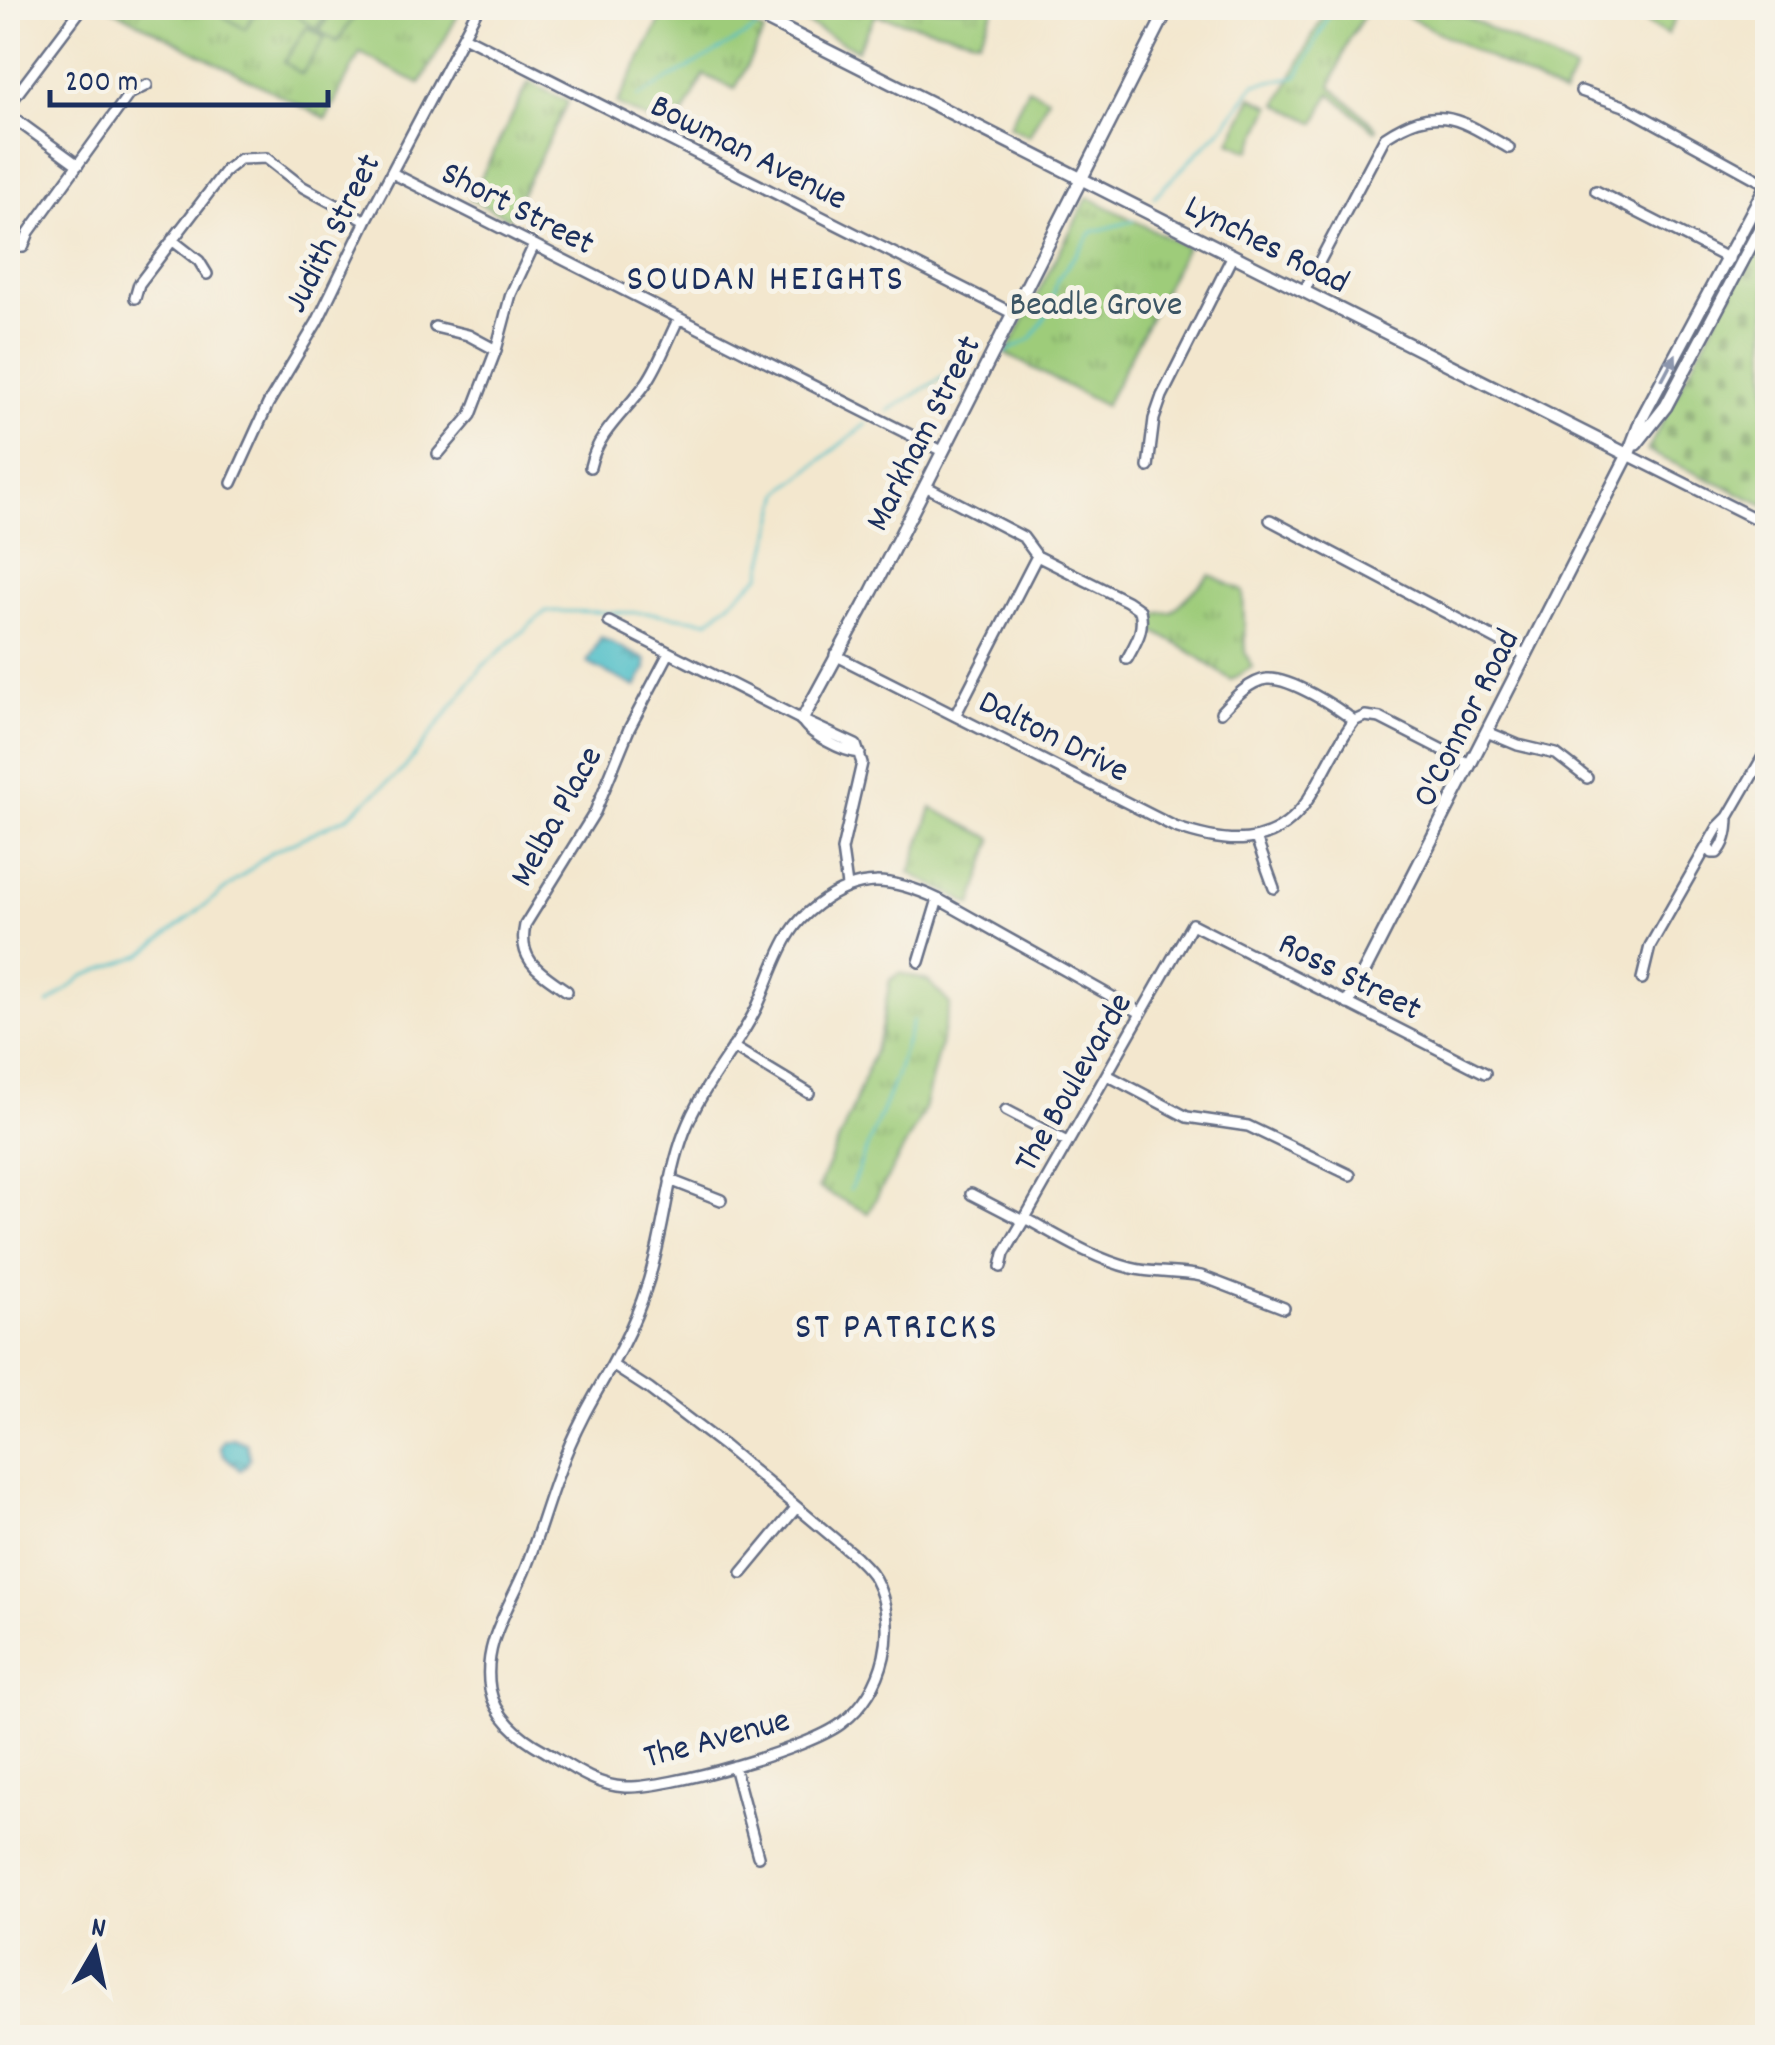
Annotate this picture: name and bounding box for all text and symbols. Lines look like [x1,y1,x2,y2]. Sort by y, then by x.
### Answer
scale bar [50,45,328,107]
text: 200 m [65,63,138,106]
street label: Bowman Avenue [641,83,855,226]
street label: Judith Street [273,146,396,323]
street label: Short Street [431,150,602,270]
street label: Lynches Road [1175,184,1357,309]
district label: SOUDAN HEIGHTS [627,254,905,309]
park label: Beadle Grove [1010,282,1182,332]
street label: Markham Street [855,328,996,541]
one-way arrow [1660,353,1677,382]
street label: O'Connor Road [1402,621,1535,817]
street label: Dalton Drive [969,679,1137,798]
street label: Melba Place [499,738,618,897]
street label: Ross Street [1268,921,1429,1036]
street label: The Boulevarde [1004,984,1147,1183]
district label: ST PATRICKS [795,1302,999,1357]
street label: The Avenue [639,1697,796,1784]
north arrow [45,1900,145,2000]
text: N [88,1909,108,1951]

